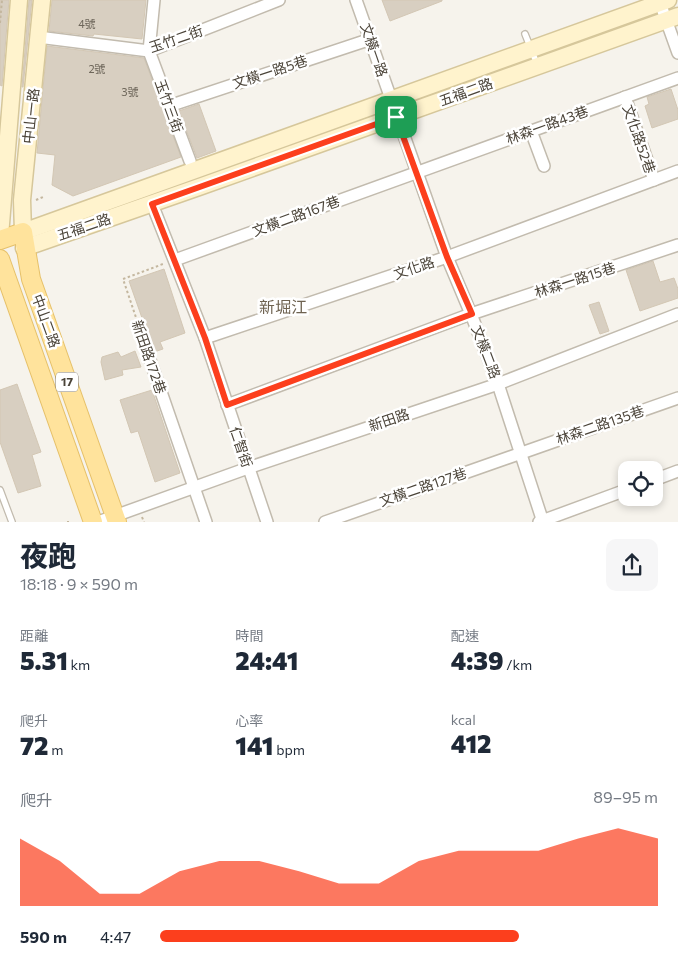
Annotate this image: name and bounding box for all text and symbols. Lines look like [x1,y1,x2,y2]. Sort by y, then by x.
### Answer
house number: 4號 [78,17,96,30]
street label: 玉竹二街 [147,21,205,56]
street label: 文橫一路 [357,21,392,79]
street label: 文橫一路5巷 [230,51,310,92]
house number: 2號 [88,62,106,75]
street label: 五福二路 [437,74,495,109]
street label: 玉竹三街 [152,77,187,135]
house number: 3號 [121,85,139,98]
street label: 中山一路 [19,87,42,145]
pin [375,96,417,138]
street label: 林森一路43巷 [503,102,590,147]
street label: 文化路52巷 [620,102,659,176]
icon: arrive [382,103,410,131]
street label: 文橫二路167巷 [250,192,342,239]
street label: 五福二路 [55,209,113,244]
street label: 文化路 [391,253,436,282]
street label: 林森一路15巷 [532,258,617,301]
street label: 中山二路 [29,292,64,350]
district label: 新堀江 [259,297,307,316]
street label: 新田路172巷 [129,318,170,396]
street label: 文橫二路 [468,323,504,381]
road number: 17 [56,372,78,392]
street label: 林森二路135巷 [554,402,646,448]
street label: 新田路 [366,405,411,434]
street label: 仁智街 [227,424,256,469]
map controls [618,461,663,506]
button: locate [618,461,663,506]
street label: 文橫二路127巷 [377,464,469,509]
text: 夜跑 [20,538,76,572]
button: share [606,539,658,591]
text: 18:18 · 9 × 590 m [20,574,138,593]
text: 距離 [20,627,48,644]
text: 時間 [235,627,263,644]
text: 配速 [451,627,479,644]
text: 5.31 [20,645,68,675]
text: 24:41 [235,645,298,675]
text: 4:39 [451,645,504,675]
text: km [68,656,90,673]
text: /km [504,656,532,673]
text: kcal [451,711,476,728]
text: 爬升 [20,712,48,729]
text: 心率 [235,712,263,729]
text: 412 [451,728,492,758]
text: 72 [20,730,48,760]
text: 141 [235,730,273,760]
text: m [48,741,63,758]
text: bpm [273,741,305,758]
text: 89–95 m [593,787,658,806]
text: 爬升 [20,790,52,809]
text: 590 m [20,927,67,946]
text: 4:47 [100,927,131,946]

